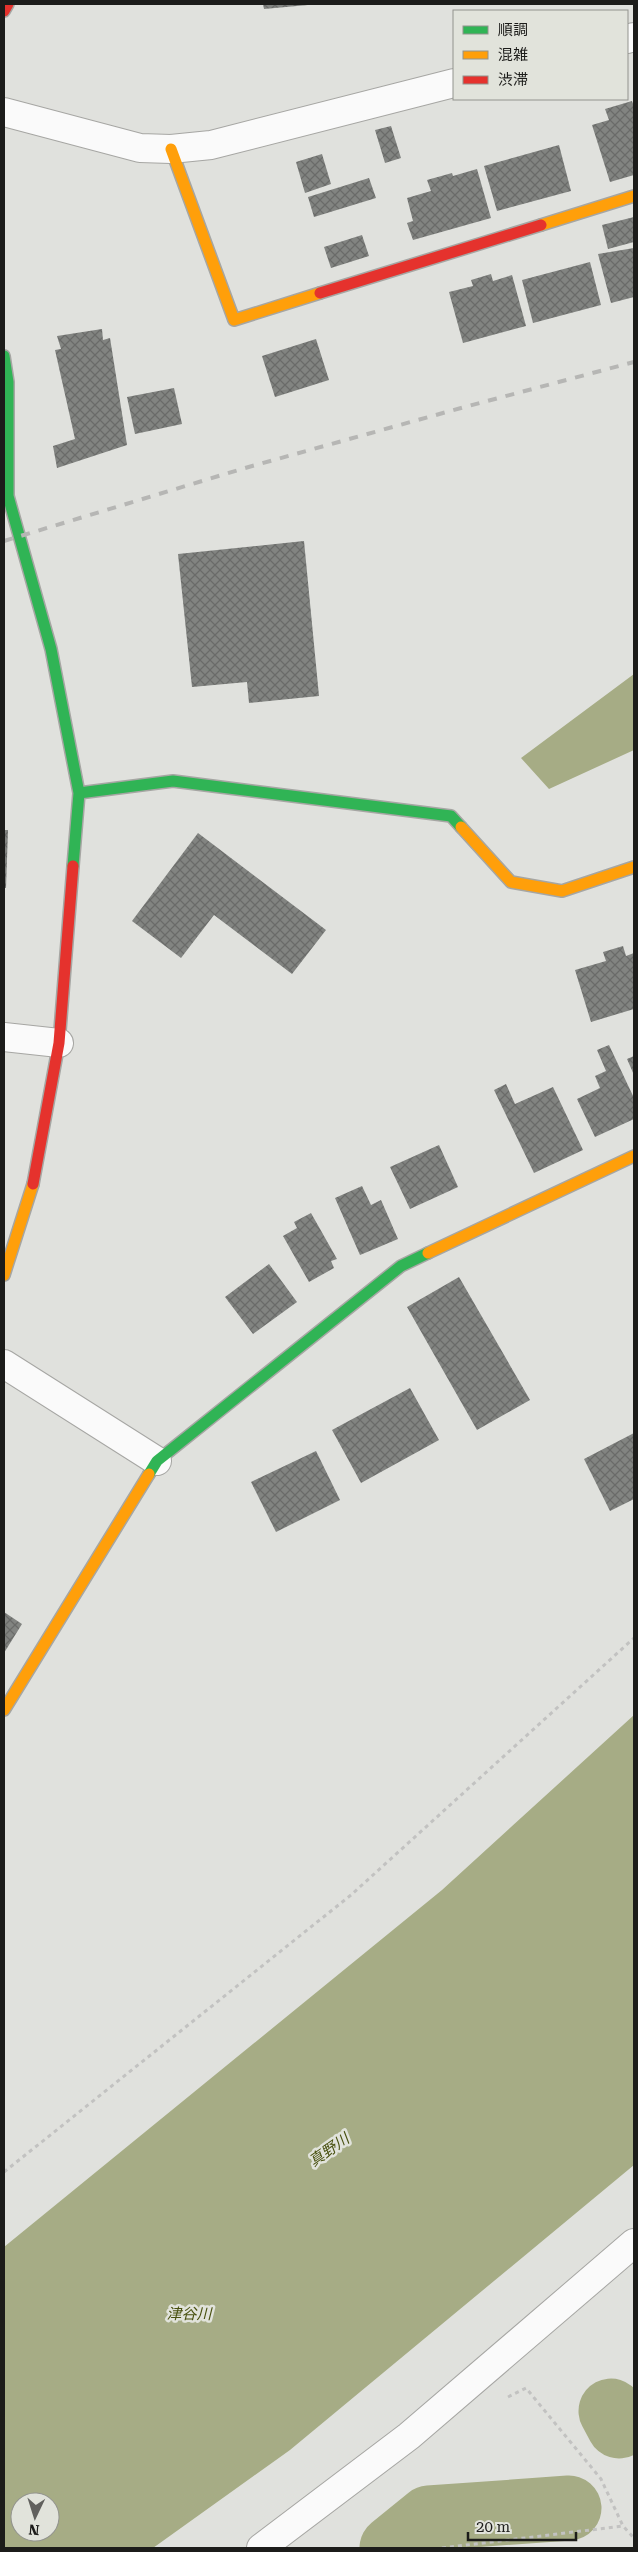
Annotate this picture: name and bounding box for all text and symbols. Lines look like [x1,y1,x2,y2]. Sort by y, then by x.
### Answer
legend [453,10,628,100]
text: 順調 [498,21,528,39]
text: 混雑 [498,46,528,64]
text: 渋滞 [498,71,528,89]
water label: 真野川 [305,2129,354,2170]
water label: 津谷川 [166,2305,213,2323]
north arrow [10,2492,60,2542]
scale bar [468,2510,576,2542]
text: 20 m [476,2518,511,2536]
text: N [28,2522,40,2538]

